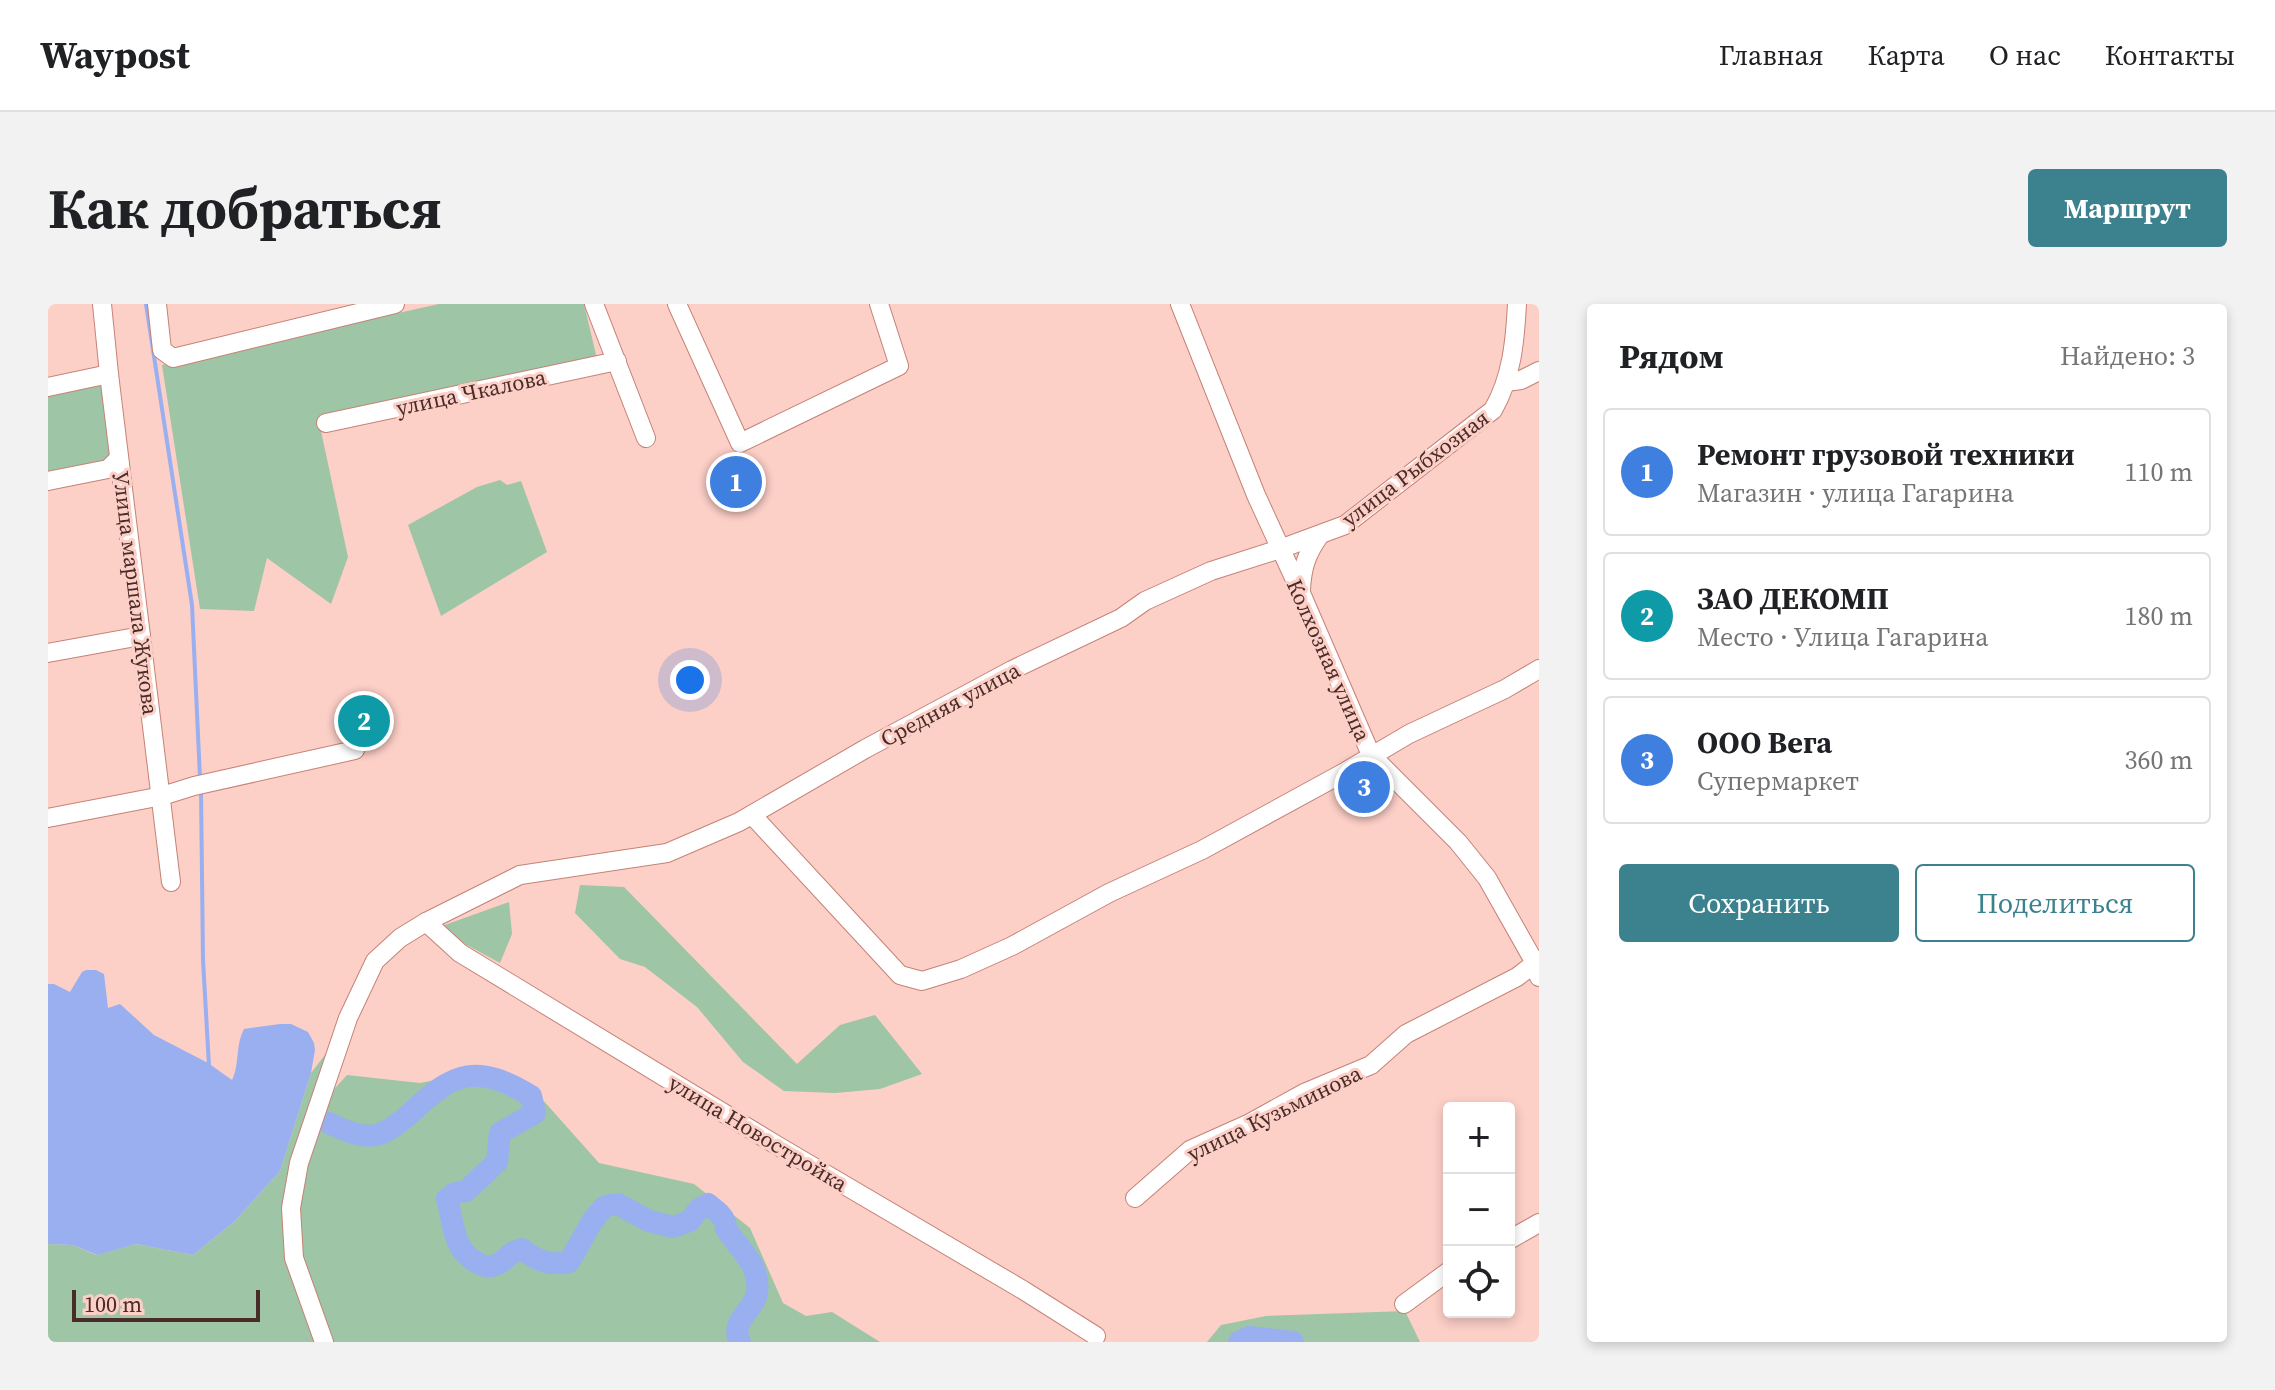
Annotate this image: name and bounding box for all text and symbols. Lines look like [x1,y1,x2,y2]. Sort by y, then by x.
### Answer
text: Waypost [40,29,190,81]
text: Главная [1719,36,1824,74]
text: Карта [1868,36,1945,74]
text: О нас [1989,36,2061,74]
text: Контакты [2105,36,2235,74]
button: Маршрут [2028,169,2227,247]
text: Как добраться [48,170,442,247]
text: Рядом [1619,333,1724,379]
text: Найдено: 3 [2060,338,2195,374]
street label: улица Чкалова [393,361,550,423]
street label: улица Рыбхозная [1335,403,1495,533]
text: Ремонт грузовой техники [1697,434,2075,475]
pin: 1 [710,452,762,512]
text: 1 [1640,454,1654,490]
text: 110 m [2125,454,2193,490]
street label: Улица маршала Жукова [106,470,166,717]
text: Магазин · улица Гагарина [1697,475,2014,511]
street label: Колхозная улица [1280,574,1379,747]
text: ЗАО ДЕКОМП [1697,578,1889,619]
text: 2 [1640,598,1654,634]
text: 180 m [2125,598,2193,634]
text: Место · Улица Гагарина [1697,619,1988,655]
street label: Средняя улица [875,654,1026,753]
your location [670,660,710,700]
pin: 2 [338,691,390,751]
text: ООО Вега [1697,722,1832,763]
text: 3 [1640,742,1654,778]
text: 360 m [2125,742,2193,778]
pin: 3 [1338,757,1390,817]
text: Супермаркет [1697,763,1859,799]
button: Сохранить [1619,864,1899,942]
button: Поделиться [1915,864,2195,942]
street label: улица Кузьминова [1182,1057,1367,1168]
street label: улица Новостройка [663,1068,854,1199]
map controls [1443,1102,1515,1318]
button: + [1443,1102,1515,1174]
button: − [1443,1174,1515,1246]
button: locate [1443,1246,1515,1318]
scale bar [72,1286,260,1322]
text: 100 m [84,1289,142,1319]

